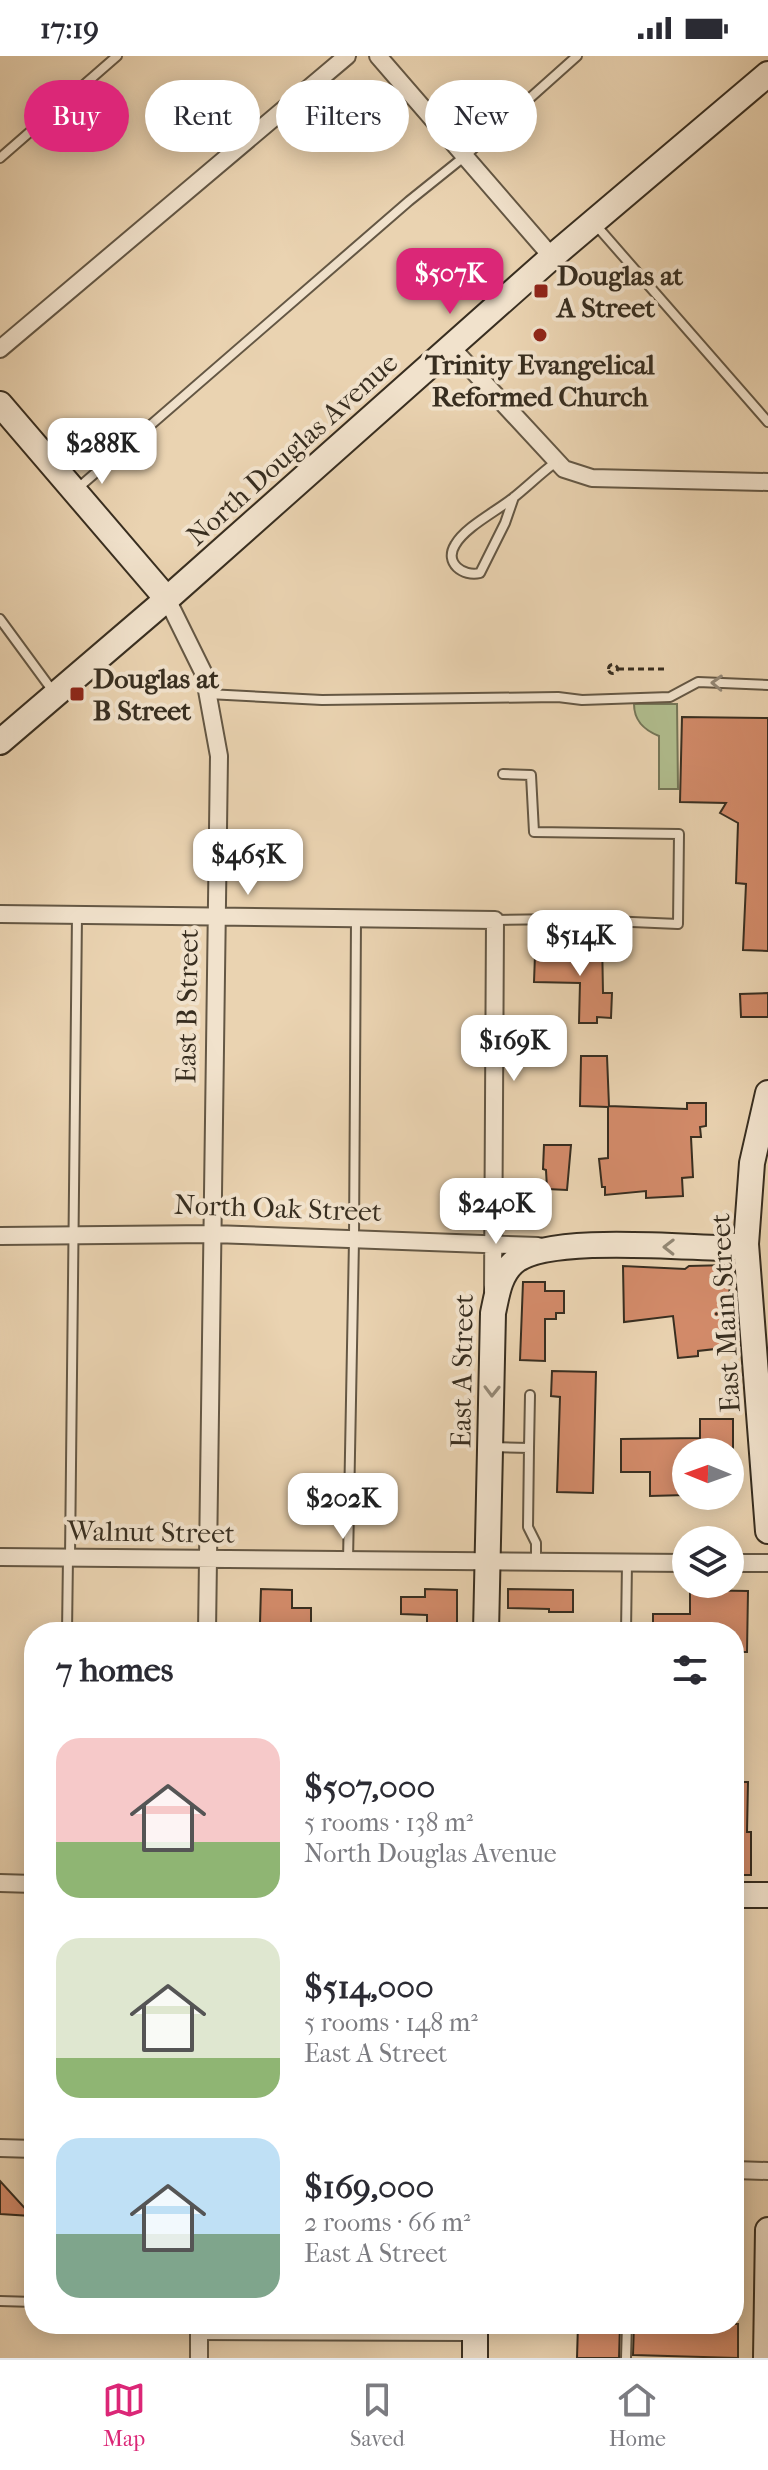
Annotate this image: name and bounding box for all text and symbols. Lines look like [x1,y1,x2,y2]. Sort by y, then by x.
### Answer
text: 17:19 [40,11,99,46]
chip: Buy [24,80,129,152]
chip: Rent [145,80,260,152]
chip: Filters [276,80,409,152]
chip: New [425,80,537,152]
pin: $507K [394,248,506,316]
text: $507K [414,258,486,289]
place label: Douglas at A Street [555,259,684,324]
marker: Douglas at A Street [532,282,550,300]
marker: Trinity Evangelical Reformed Church [531,326,549,344]
street label: North Douglas Avenue [180,346,404,552]
place label: Trinity Evangelical Reformed Church [424,348,655,413]
pin: $288K [46,418,158,486]
text: $288K [66,428,138,459]
place label: Douglas at B Street [93,662,220,727]
one-way arrow [710,674,723,691]
marker: Douglas at B Street [68,685,86,703]
pin: $465K [192,829,304,897]
text: $465K [211,839,285,870]
pin: $514K [524,910,636,978]
text: $514K [545,920,615,951]
street label: East B Street [169,928,205,1084]
pin: $169K [458,1015,570,1083]
text: $169K [479,1025,549,1056]
pin: $240K [440,1178,552,1246]
street label: North Oak Street [174,1188,382,1228]
text: $240K [458,1188,534,1219]
street label: East Main Street [703,1213,747,1413]
one-way arrow [662,1238,675,1256]
street label: East A Street [444,1294,480,1448]
one-way arrow [483,1385,500,1398]
north arrow [672,1438,744,1510]
map controls [672,1438,744,1598]
pin: $202K [287,1473,399,1541]
text: $202K [306,1483,380,1514]
street label: Walnut Street [66,1514,235,1550]
button: layers [672,1526,744,1598]
icon: filters [668,1648,712,1692]
text: 7 homes [56,1650,173,1690]
text: $507,000 [304,1767,435,1807]
icon: home [120,1770,216,1866]
text: 5 rooms · 138 m² [304,1807,473,1838]
text: North Douglas Avenue [304,1838,557,1869]
text: $514,000 [304,1967,434,2007]
icon: home [120,1970,216,2066]
text: 5 rooms · 148 m² [304,2007,478,2038]
text: East A Street [304,2038,447,2069]
text: $169,000 [304,2167,434,2207]
icon: home [120,2170,216,2266]
text: 2 rooms · 66 m² [304,2207,470,2238]
text: East A Street [304,2238,447,2269]
tab: Map [102,2378,146,2452]
tab: Saved [350,2378,405,2452]
tab: Home [609,2378,666,2452]

